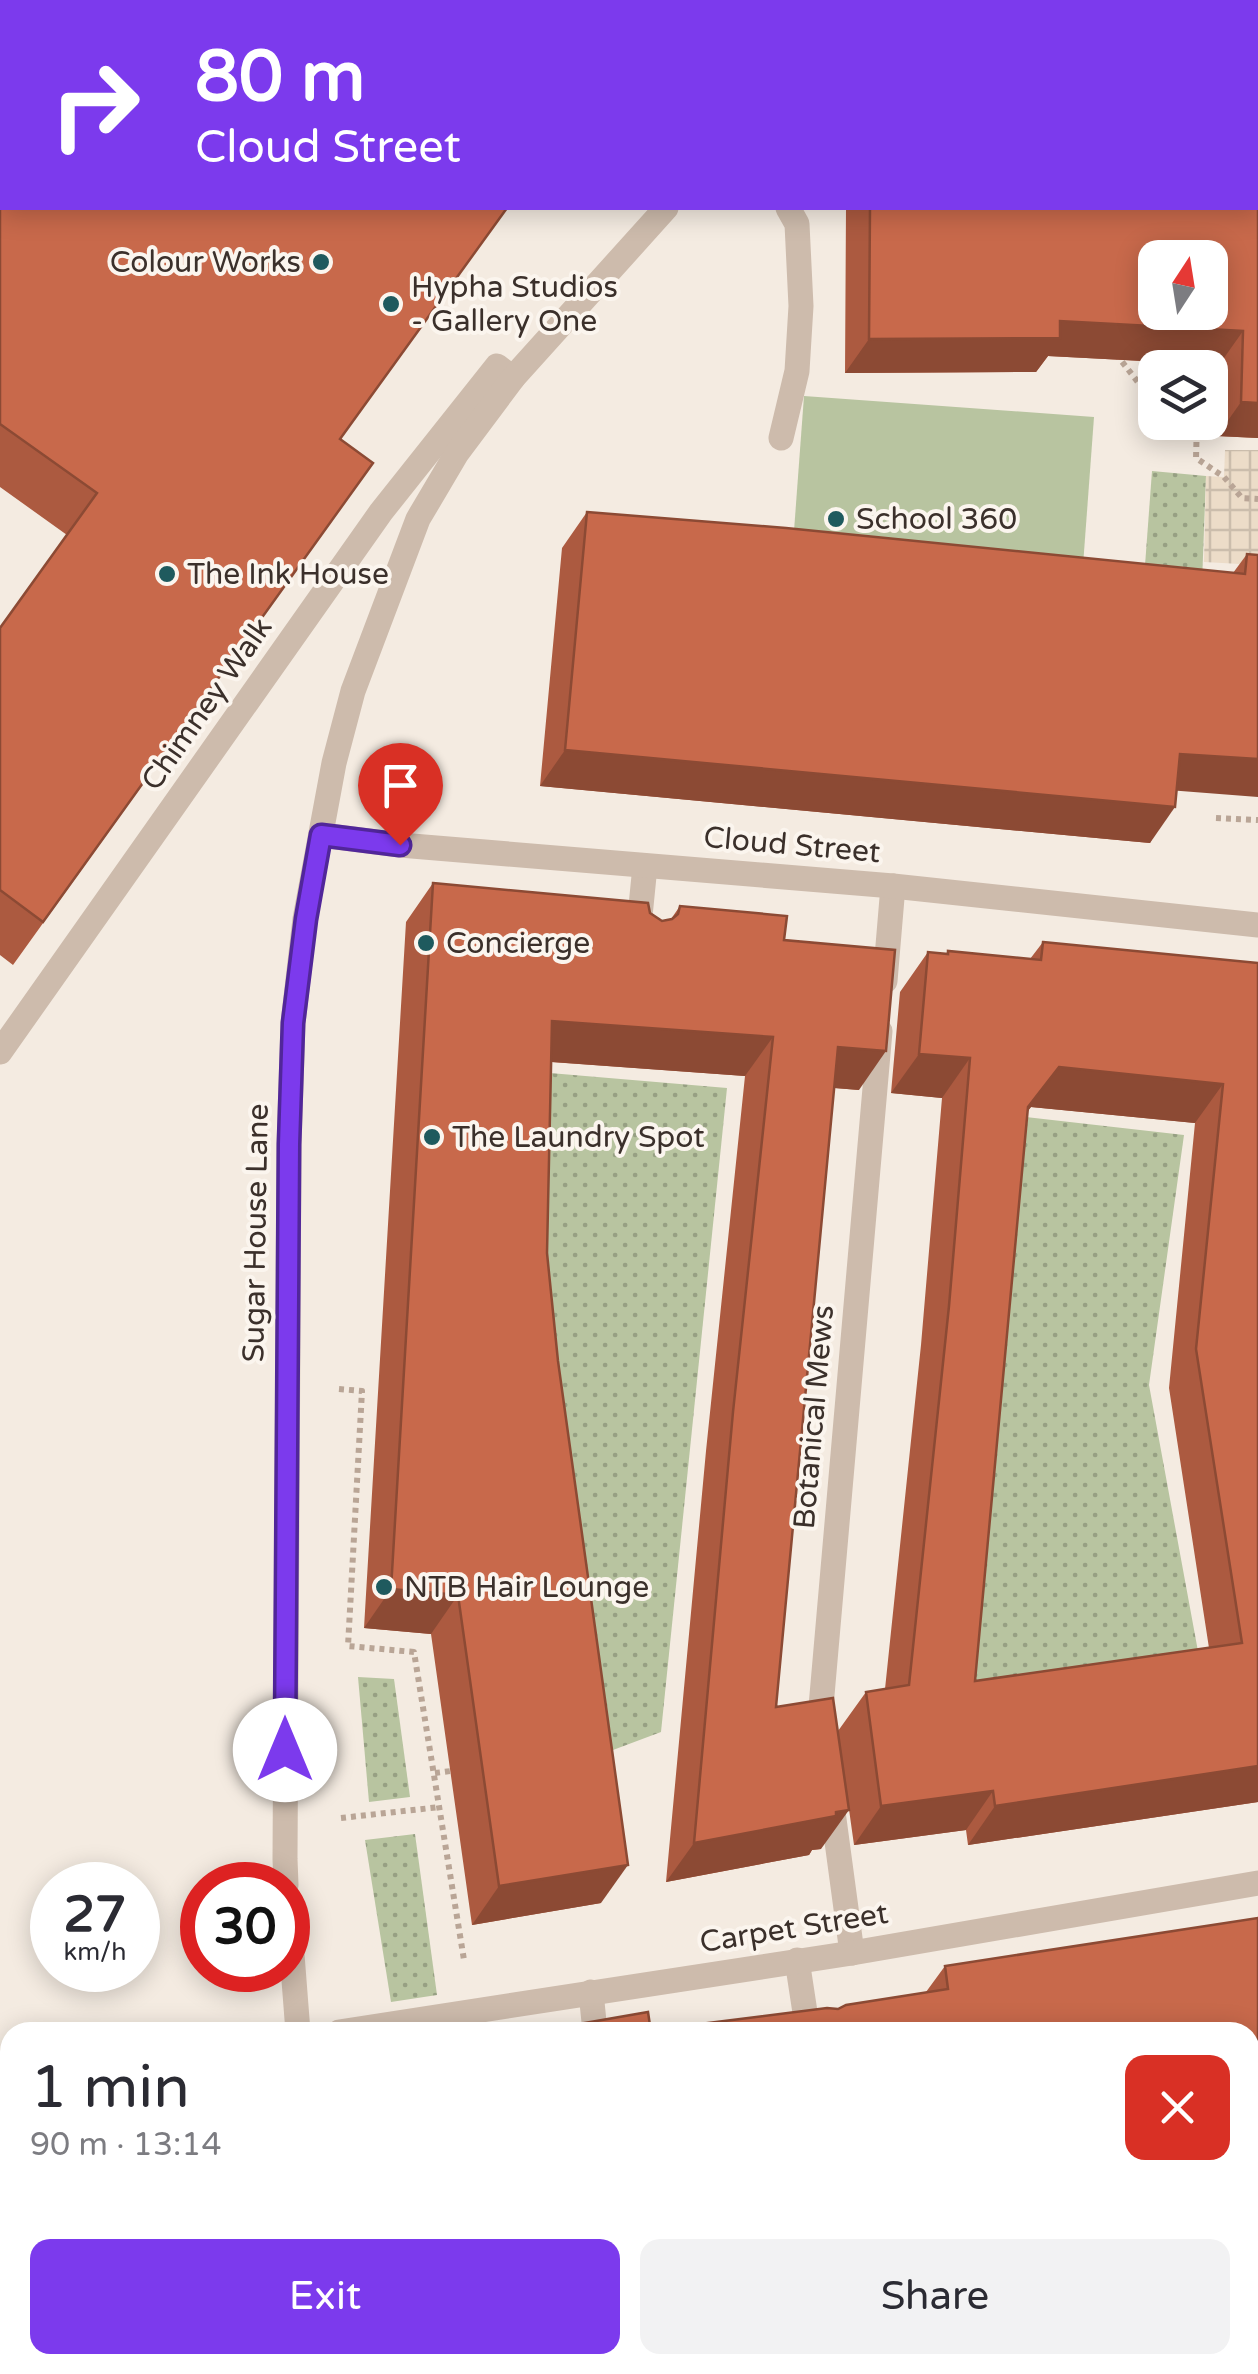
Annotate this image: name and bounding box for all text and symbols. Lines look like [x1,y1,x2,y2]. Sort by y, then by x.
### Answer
text: 80 m [195,36,365,120]
icon: right [30,40,160,170]
text: Cloud Street [195,121,461,175]
north arrow [1138,240,1228,330]
map controls [1138,240,1228,440]
place label: Colour Works [110,244,301,281]
marker: Colour Works [310,251,332,273]
place label: Hypha Studios - Gallery One [411,269,618,340]
marker: Hypha Studios - Gallery One [380,293,402,315]
button: layers [1138,350,1228,440]
place label: School 360 [856,501,1017,538]
marker: School 360 [825,508,847,530]
place label: The Ink House [187,556,389,593]
marker: The Ink House [156,563,178,585]
street label: Chimney Walk [134,610,280,798]
pin [358,743,443,846]
icon: arrive [373,758,428,813]
street label: Cloud Street [702,819,882,871]
place label: Concierge [446,925,590,962]
marker: Concierge [415,932,437,954]
street label: Sugar House Lane [235,1103,277,1363]
place label: The Laundry Spot [452,1119,705,1156]
marker: The Laundry Spot [421,1126,443,1148]
street label: Botanical Mews [786,1304,842,1530]
place label: NTB Hair Lounge [404,1569,649,1606]
marker: NTB Hair Lounge [373,1576,395,1598]
position arrow [233,1698,337,1802]
speed limit sign: 30 [180,1862,310,1992]
text: 27 [64,1885,126,1945]
street label: Carpet Street [697,1895,891,1961]
text: km/h [64,1937,126,1967]
text: 1 min [30,2052,190,2124]
button: close [1125,2055,1230,2160]
text: 90 m · 13:14 [30,2126,222,2164]
button: Exit [30,2239,620,2354]
button: Share [640,2239,1230,2354]

